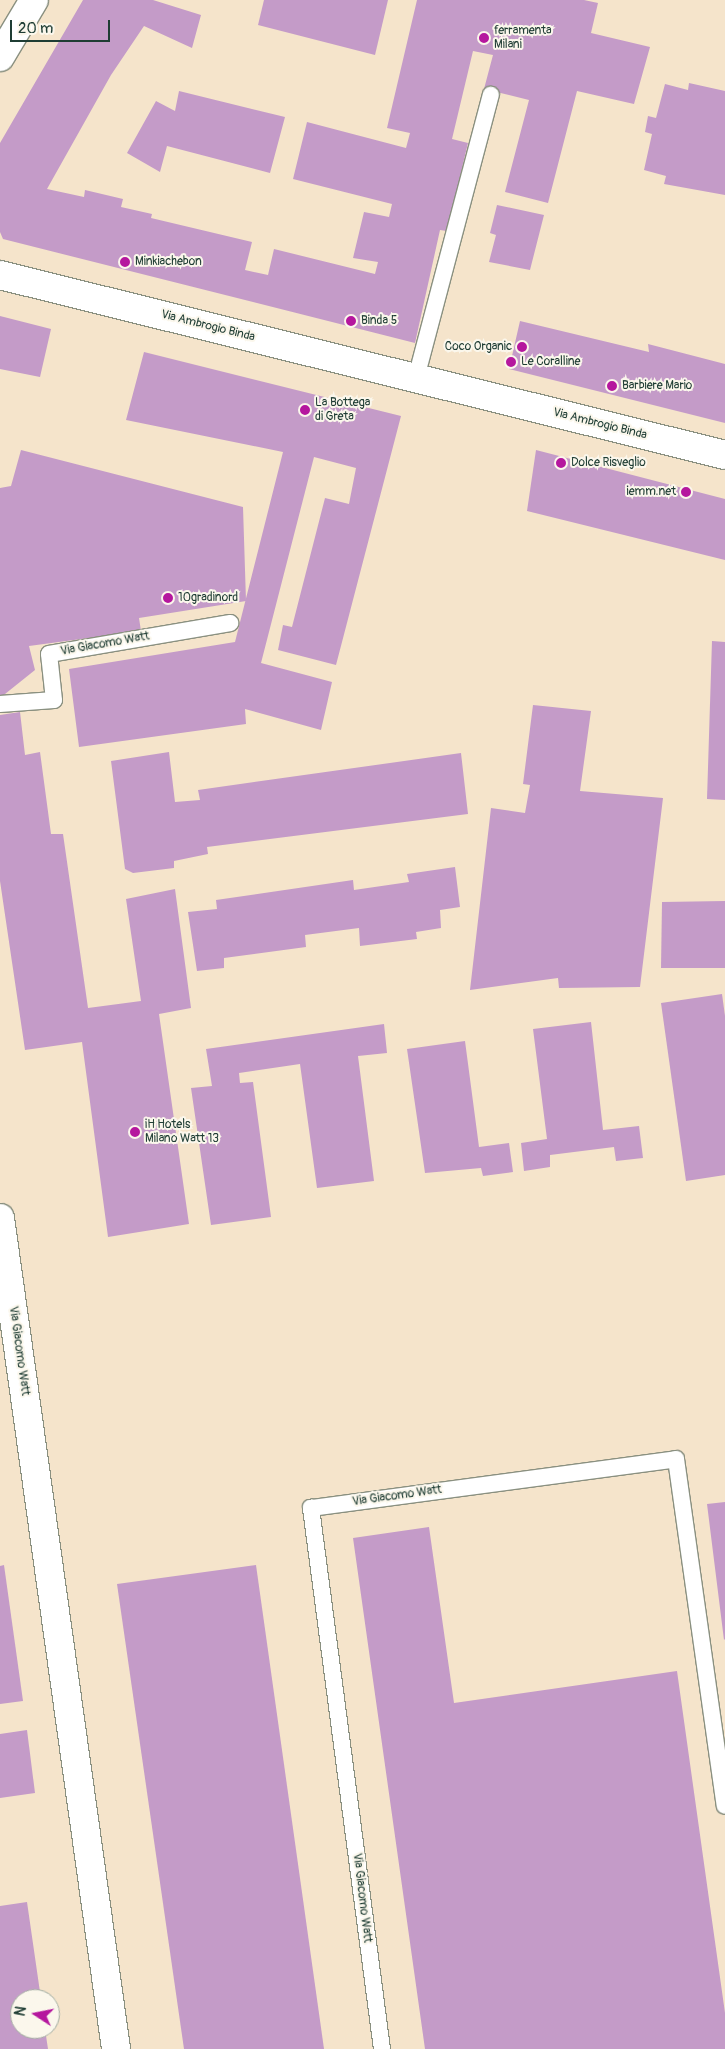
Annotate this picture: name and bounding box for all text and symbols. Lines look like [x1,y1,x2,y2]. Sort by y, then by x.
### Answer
scale bar [12,10,112,42]
text: 20 m [18,19,53,38]
place label: ferramenta Milani [494,24,552,52]
marker: ferramenta Milani [478,32,490,44]
place label: Minkiachebon [135,255,202,269]
marker: Minkiachebon [119,256,131,268]
street label: Via Ambrogio Binda [160,307,256,345]
place label: Binda 5 [361,314,397,328]
marker: Binda 5 [345,315,357,327]
place label: Coco Organic [445,340,512,354]
marker: Coco Organic [516,341,528,353]
place label: Le Coralline [521,355,580,369]
marker: Le Coralline [505,356,517,368]
place label: Barbiere Mario [622,379,692,393]
marker: Barbiere Mario [606,380,618,392]
place label: La Bottega di Greta [315,396,370,424]
marker: La Bottega di Greta [299,404,311,416]
street label: Via Ambrogio Binda [552,405,648,443]
place label: Dolce Risveglio [571,456,646,470]
marker: Dolce Risveglio [555,457,567,469]
place label: iemm.net [627,485,676,499]
marker: iemm.net [680,486,692,498]
place label: 10gradinord [178,591,238,605]
marker: 10gradinord [162,592,174,604]
street label: Via Giacomo Watt [59,629,151,659]
place label: iH Hotels Milano Watt 13 [145,1118,219,1146]
marker: iH Hotels Milano Watt 13 [129,1126,141,1138]
street label: Via Giacomo Watt [6,1305,32,1397]
street label: Via Giacomo Watt [351,1483,443,1509]
street label: Via Giacomo Watt [349,1852,375,1944]
north arrow [10,1989,60,2039]
text: N [12,2005,30,2018]

